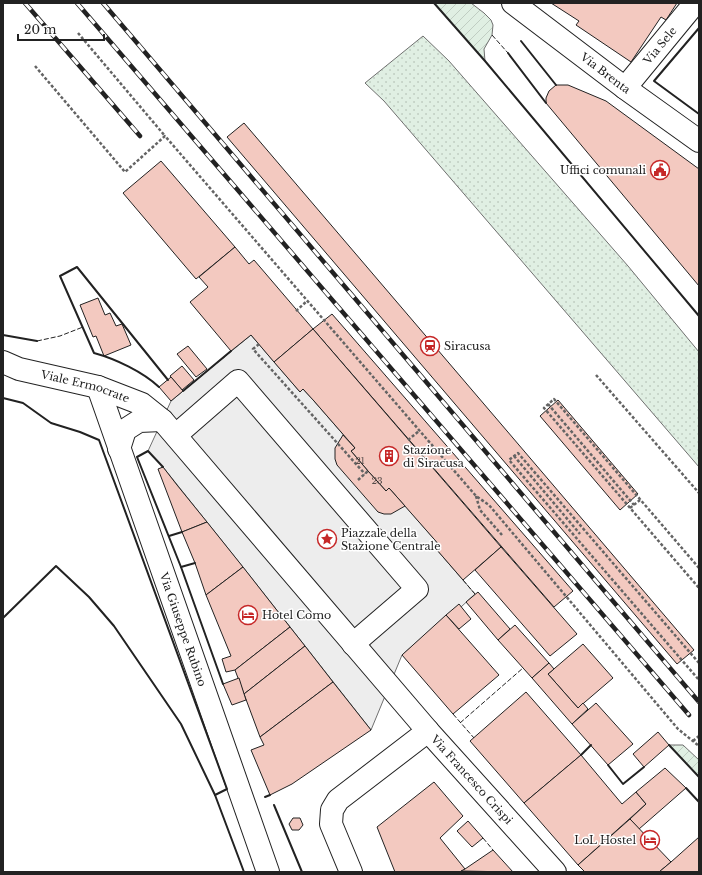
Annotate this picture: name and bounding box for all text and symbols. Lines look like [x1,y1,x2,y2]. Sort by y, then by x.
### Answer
scale bar [18,16,104,42]
text: 20 m [24,22,56,37]
street label: Via Sele [640,24,680,68]
street label: Via Brenta [577,49,634,97]
public building icon: Uffici comunali [649,159,671,181]
place label: Uffici comunali [560,163,646,177]
station icon: Siracusa [419,335,441,357]
place label: Siracusa [444,339,491,353]
street label: Viale Ermocrate [39,367,132,406]
place label: Stazione di Siracusa [403,443,465,470]
building icon: Stazione di Siracusa [378,445,400,467]
house number: 21 [355,455,365,466]
house number: 23 [371,475,383,486]
place label: Piazzale della Stazione Centrale [341,526,440,553]
place icon: Piazzale della Stazione Centrale [316,528,338,550]
street label: Via Giuseppe Rubino [156,570,209,688]
hotel icon: Hotel Como [237,604,259,626]
place label: Hotel Como [262,608,331,622]
street label: Via Francesco Crispi [427,731,516,827]
hotel icon: LoL Hostel [639,829,661,851]
place label: LoL Hostel [574,833,636,847]

